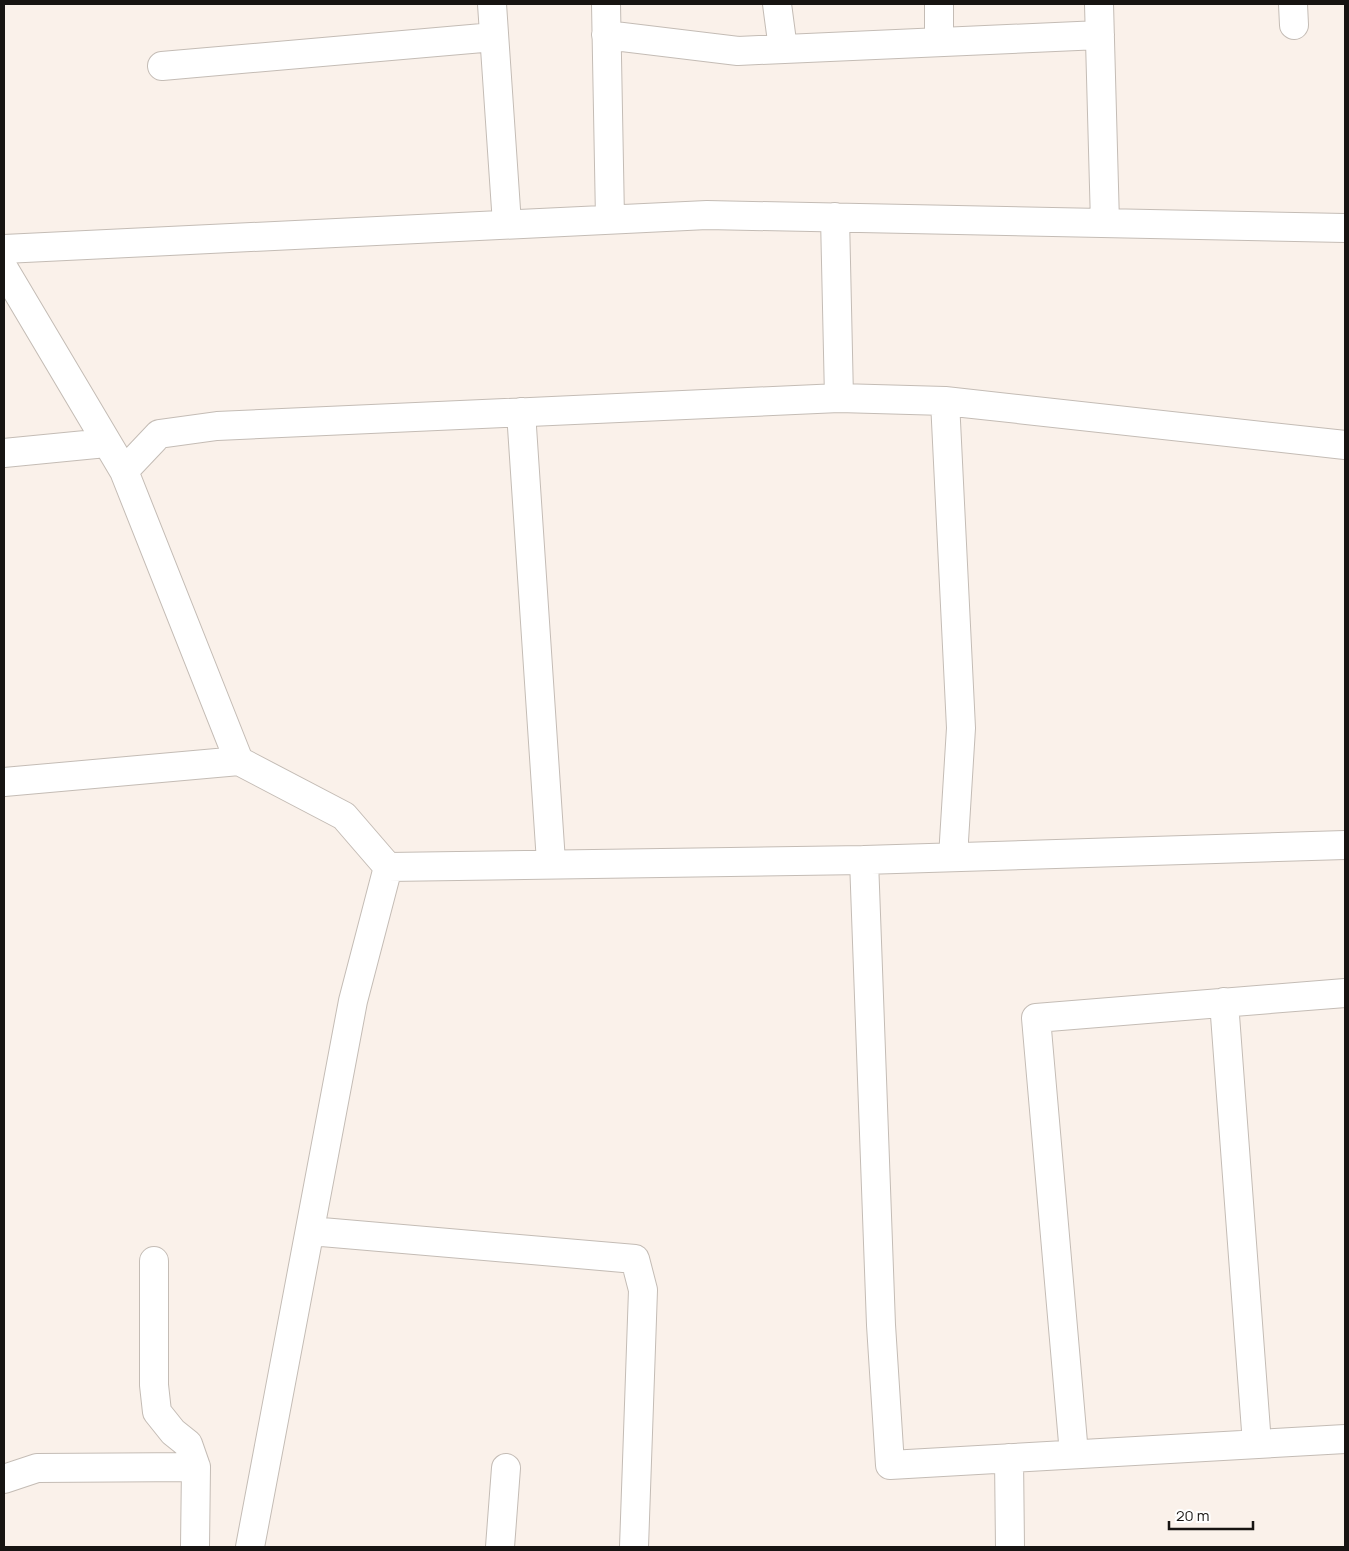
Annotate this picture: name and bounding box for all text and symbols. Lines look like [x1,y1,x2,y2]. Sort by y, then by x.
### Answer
scale bar [1169,1498,1253,1530]
text: 20 m [1176,1505,1209,1526]

